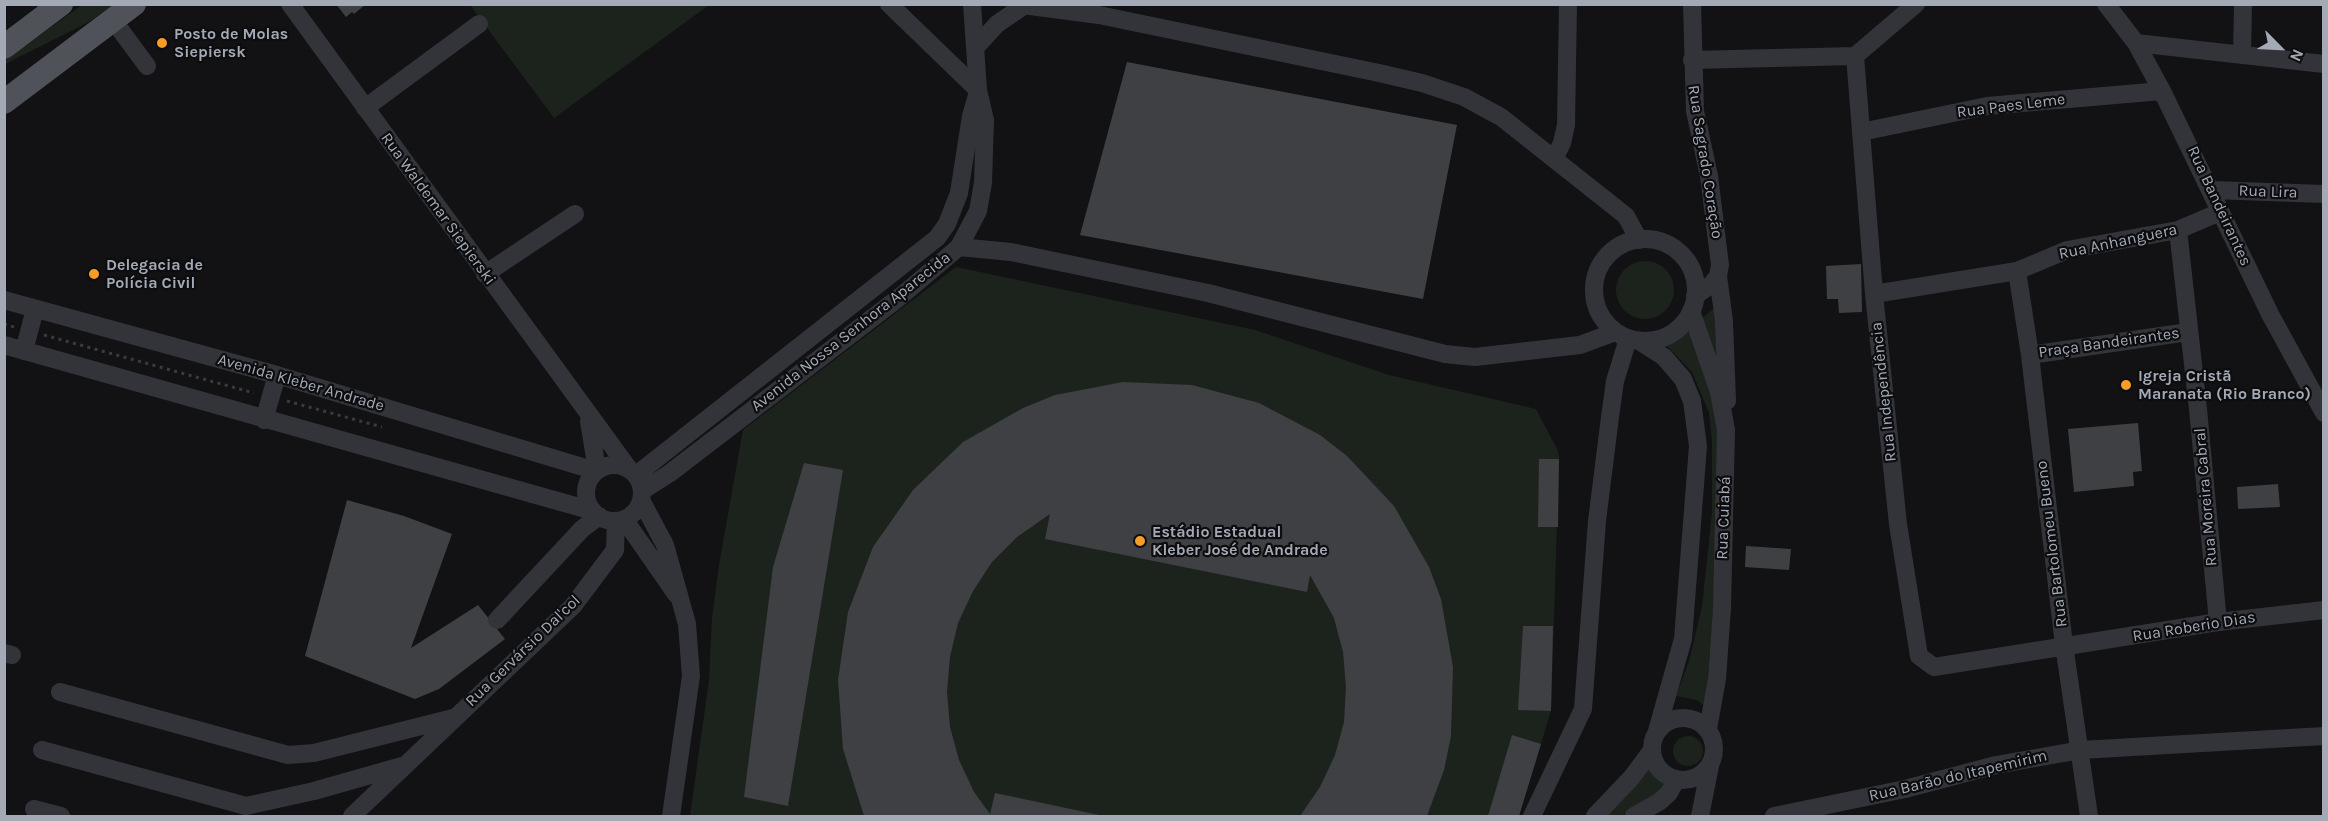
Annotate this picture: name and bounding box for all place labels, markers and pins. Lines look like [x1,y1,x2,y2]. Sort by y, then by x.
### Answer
place label: Posto de Molas Siepiersk [174,24,288,62]
marker: Posto de Molas Siepiersk [155,36,169,50]
place label: Delegacia de Polícia Civil [106,255,203,293]
marker: Delegacia de Polícia Civil [87,267,101,281]
place label: Igreja Cristã Maranata (Rio Branco) [2138,366,2311,404]
marker: Igreja Cristã Maranata (Rio Branco) [2119,378,2133,392]
place label: Estádio Estadual Kleber José de Andrade [1152,522,1328,560]
marker: Estádio Estadual Kleber José de Andrade [1133,534,1147,548]

